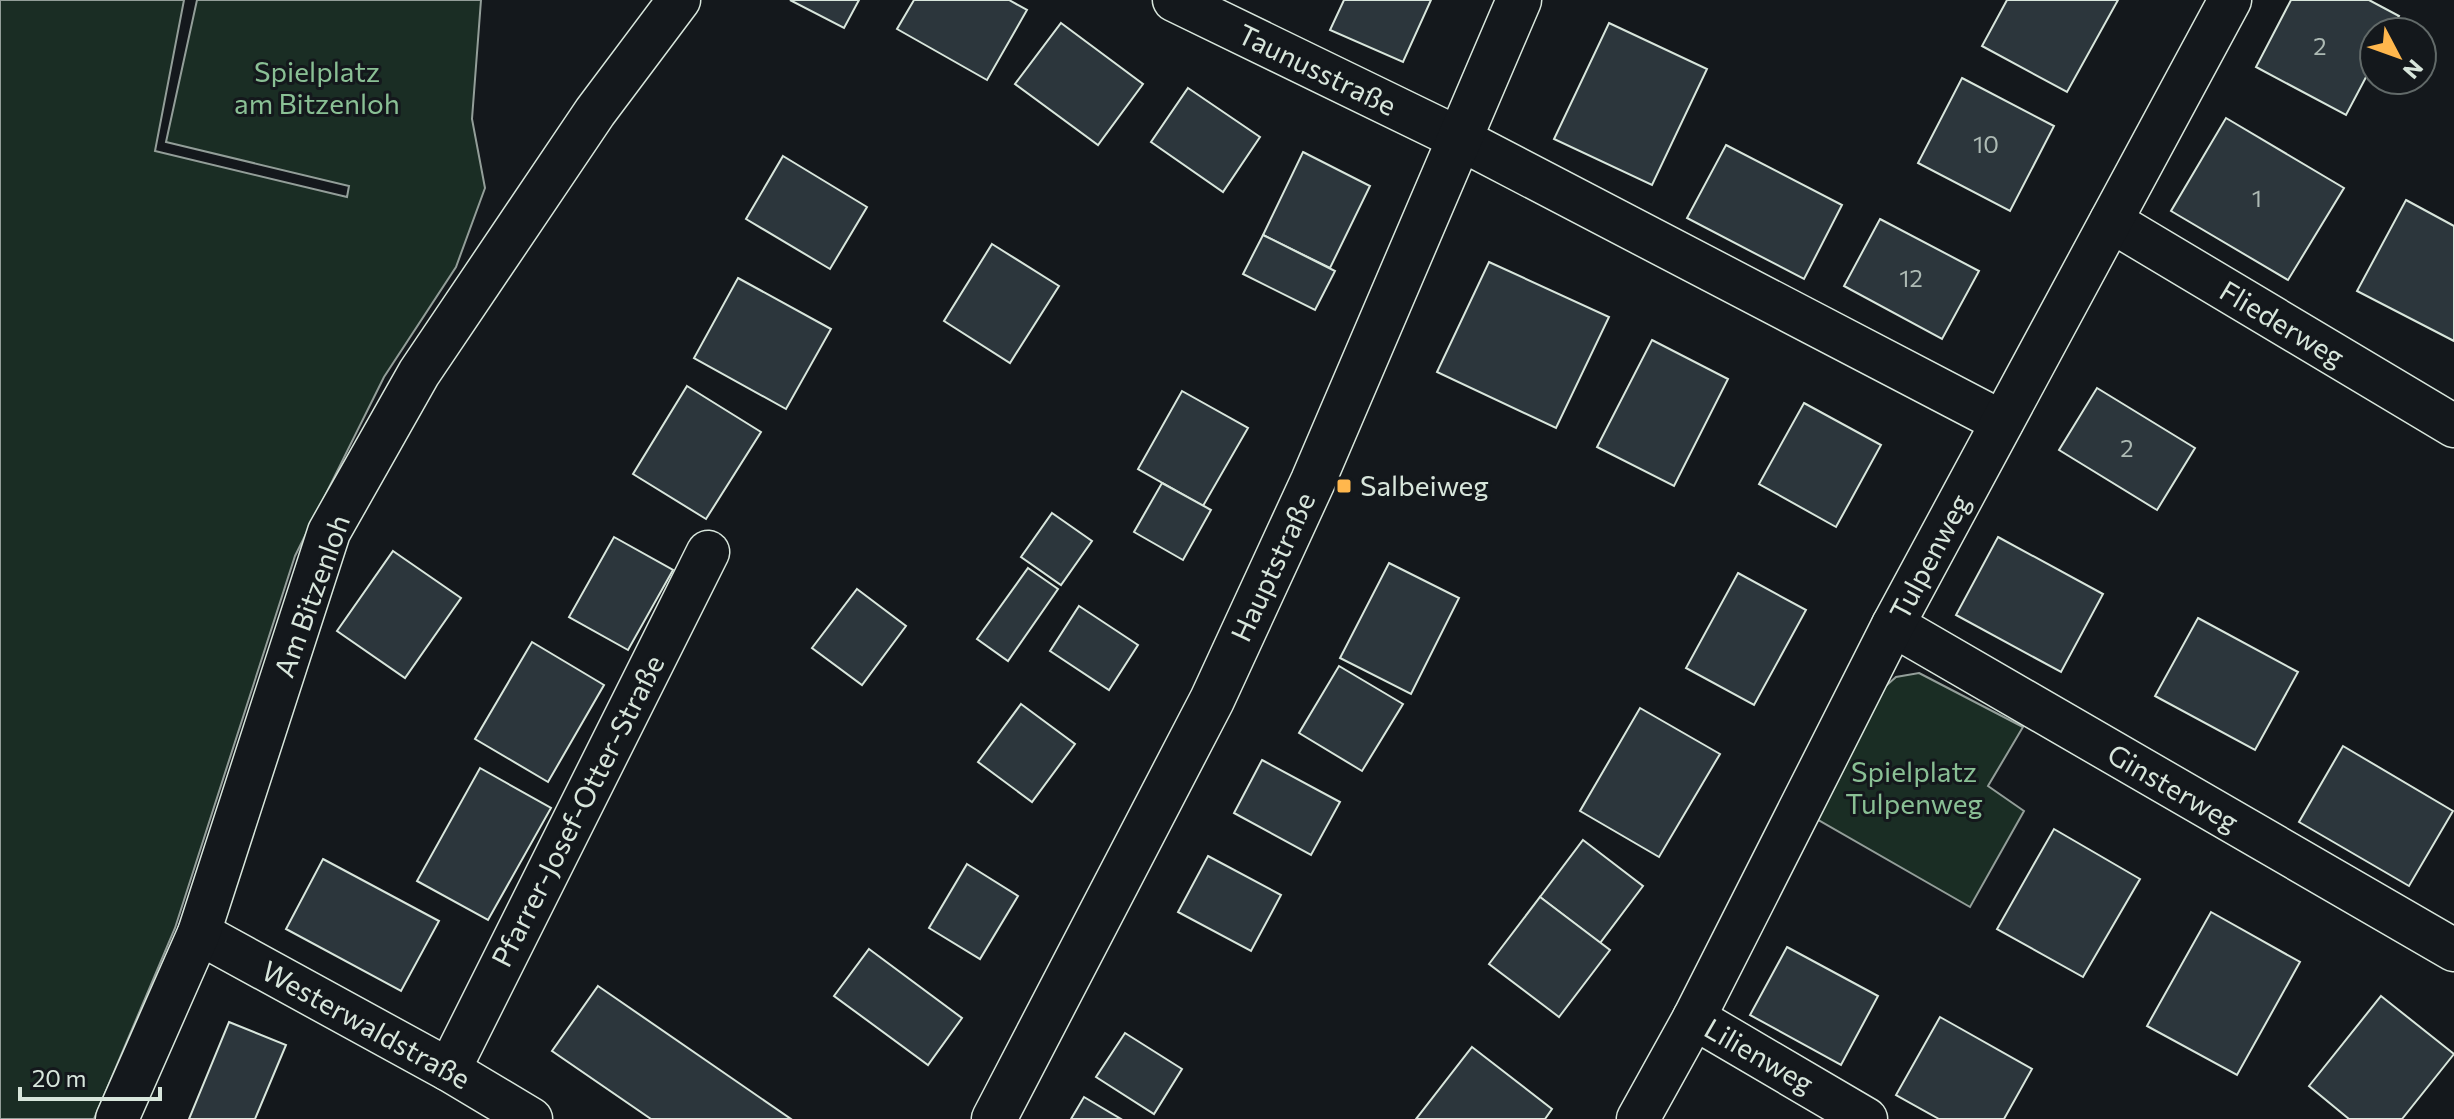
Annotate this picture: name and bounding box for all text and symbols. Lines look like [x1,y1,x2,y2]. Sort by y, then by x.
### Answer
street label: Taunusstraße [1233,16,1402,122]
north arrow [2358,16,2438,96]
house number: 2 [2313,31,2327,60]
park label: Spielplatz am Bitzenloh [234,54,400,120]
text: N [2398,54,2429,85]
house number: 10 [1973,129,1999,158]
house number: 1 [2252,183,2262,212]
house number: 12 [1899,263,1923,292]
street label: Fliederweg [2214,273,2351,374]
house number: 2 [2120,433,2134,462]
place label: Salbeiweg [1360,468,1489,502]
marker: Salbeiweg [1335,477,1353,495]
street label: Hauptstraße [1223,487,1321,647]
street label: Tulpenweg [1882,488,1976,625]
street label: Am Bitzenloh [266,510,356,682]
street label: Pfarrer-Josef-Otter-Straße [484,649,671,972]
street label: Ginsterweg [2102,736,2245,838]
park label: Spielplatz Tulpenweg [1845,754,1983,820]
street label: Westerwaldstraße [256,953,477,1095]
street label: Lilienweg [1699,1010,1820,1100]
scale bar [20,1051,160,1101]
text: 20 m [32,1063,86,1092]

